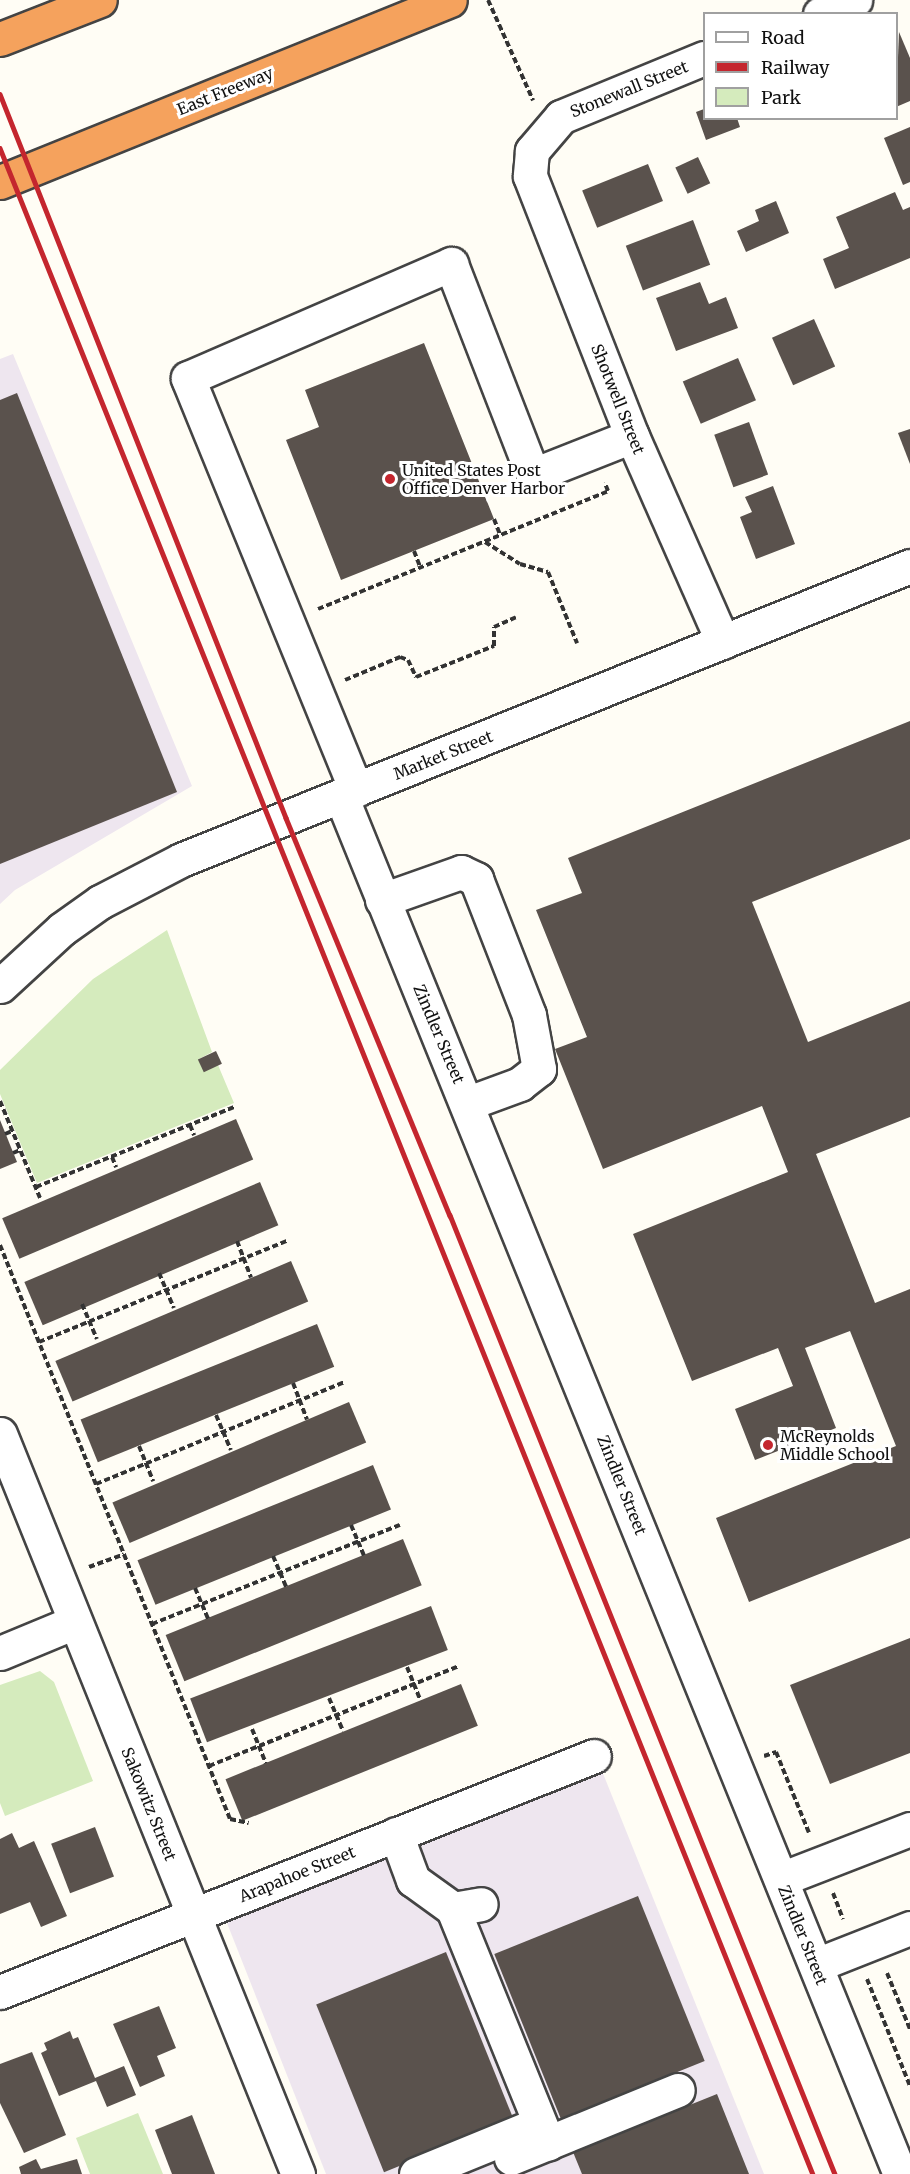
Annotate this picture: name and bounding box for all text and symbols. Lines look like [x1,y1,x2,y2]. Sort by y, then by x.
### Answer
legend [703,12,898,120]
text: Road [761,26,805,49]
text: Railway [761,56,829,79]
street label: Stonewall Street [567,57,691,121]
street label: East Freeway [174,63,276,119]
text: Park [761,86,801,109]
street label: Shotwell Street [587,341,649,457]
place label: United States Post Office Denver Harbor [402,460,565,498]
marker: United States Post Office Denver Harbor [383,472,397,486]
street label: Market Street [391,726,495,784]
street label: Zindler Street [409,982,469,1086]
place label: McReynolds Middle School [780,1426,890,1464]
street label: Zindler Street [593,1432,651,1538]
marker: McReynolds Middle School [761,1438,775,1452]
street label: Sakowitz Street [118,1745,180,1863]
street label: Arapahoe Street [236,1842,358,1906]
street label: Zindler Street [774,1882,832,1988]

